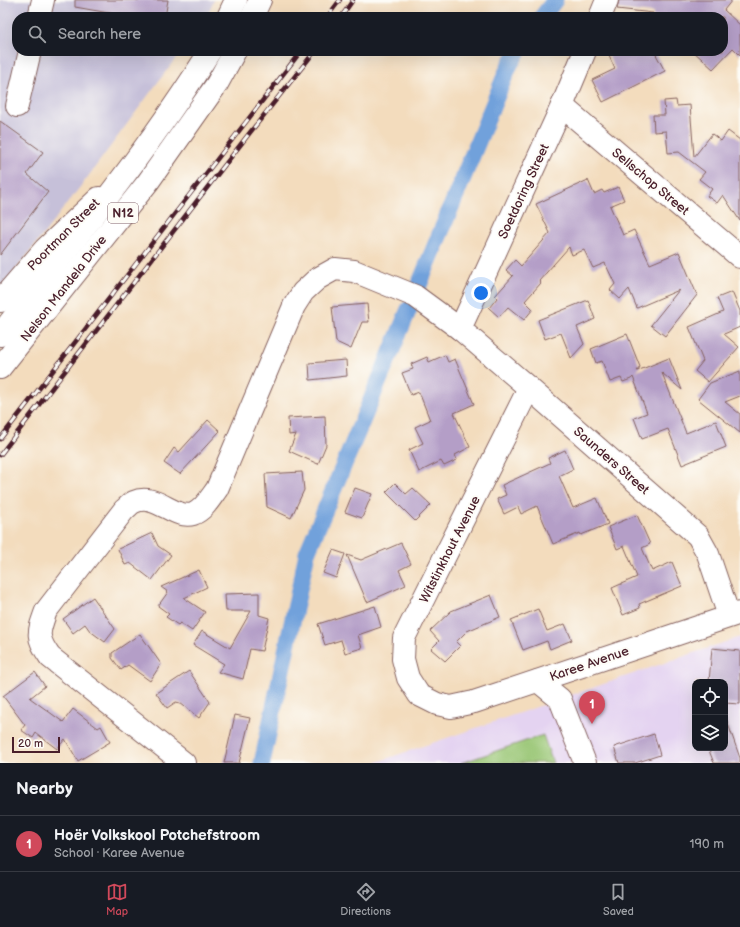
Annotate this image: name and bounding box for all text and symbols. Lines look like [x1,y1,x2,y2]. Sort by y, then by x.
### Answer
search box [12,12,728,56]
icon: search [26,23,48,45]
text: Search here [58,25,141,44]
street label: Soetdoring Street [495,141,553,241]
street label: Sellschop Street [609,145,692,219]
street label: Poortman Street [24,195,103,274]
road number: N12 [108,203,138,223]
street label: Nelson Mandela Drive [17,232,110,345]
your location [471,283,491,303]
street label: Saunders Street [570,424,652,498]
street label: Witstinkhout Avenue [416,493,484,606]
street label: Karee Avenue [548,643,631,685]
map controls [692,679,728,751]
button: locate [692,679,728,715]
pin: 1 [579,691,605,724]
button: layers [692,715,728,751]
scale bar [12,735,60,754]
text: 20 m [18,737,43,750]
text: Nearby [16,779,73,799]
text: Hoër Volkskool Potchefstroom [54,826,260,845]
text: 1 [26,836,32,852]
text: 190 m [690,836,724,852]
text: School · Karee Avenue [54,845,185,861]
tab: Map [106,881,128,918]
tab: Directions [340,881,391,918]
tab: Saved [603,881,634,918]

